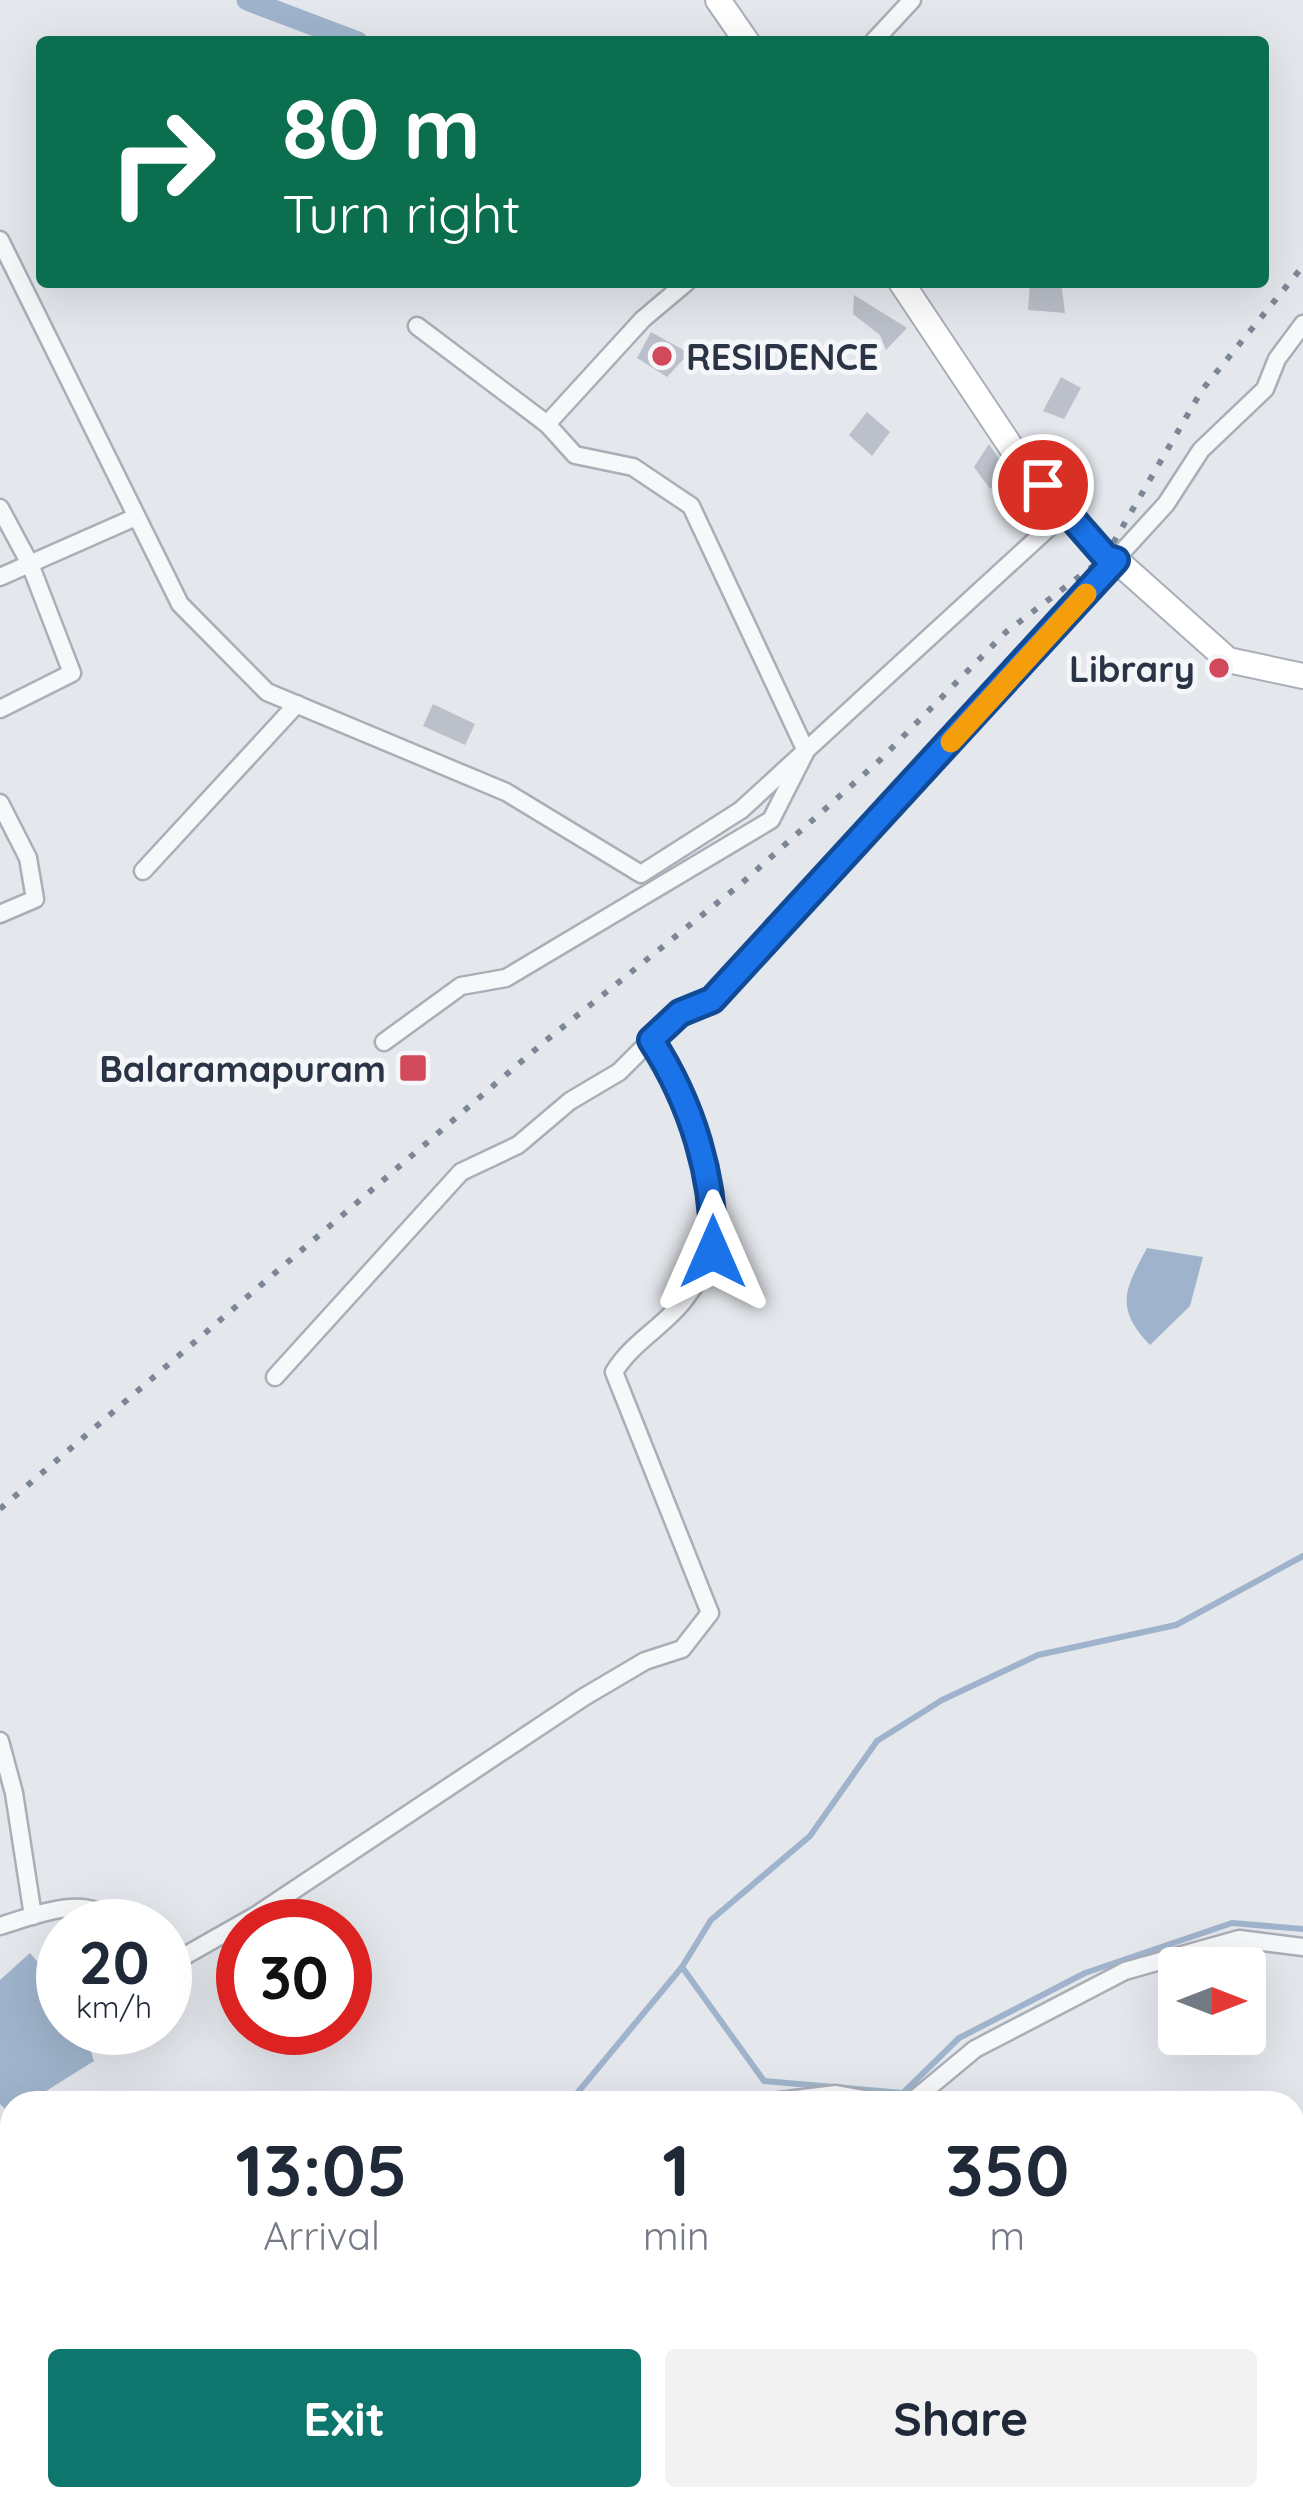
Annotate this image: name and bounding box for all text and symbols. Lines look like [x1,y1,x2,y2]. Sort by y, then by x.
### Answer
text: 80 m [282,75,481,180]
icon: right [84,84,240,240]
text: Turn right [282,179,521,247]
place label: RESIDENCE [686,334,879,379]
marker: RESIDENCE [649,343,675,369]
pin [992,434,1094,536]
icon: arrive [1010,452,1076,518]
place label: Library [1069,646,1195,691]
marker: Library [1206,655,1232,681]
place label: Balaramapuram [99,1046,386,1091]
marker: Balaramapuram [397,1052,429,1084]
position arrow [650,1189,776,1315]
speed limit sign: 30 [216,1899,372,2055]
text: 20 [79,1924,149,1999]
north arrow [1158,1947,1266,2055]
map controls [1158,1947,1266,2055]
text: km/h [76,1988,152,2026]
text: 13:05 [236,2124,408,2214]
text: 1 [662,2124,690,2214]
text: 350 [945,2124,1069,2214]
text: Arrival [263,2211,380,2260]
text: min [643,2211,710,2260]
text: m [989,2211,1025,2260]
button: Exit [48,2349,641,2487]
button: Share [665,2349,1257,2487]

